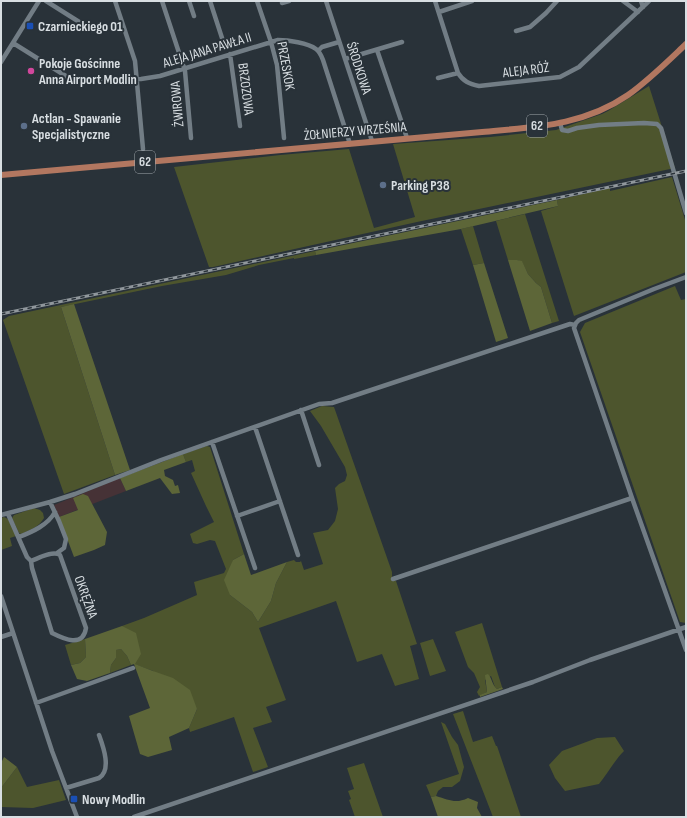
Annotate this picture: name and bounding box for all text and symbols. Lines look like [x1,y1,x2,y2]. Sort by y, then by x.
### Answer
place label: Czarnieckiego 01 [38,18,123,35]
marker: Czarnieckiego 01 [25,21,35,31]
street label: ALEJA JANA PAWŁA II [160,28,253,72]
street label: PRZESKOK [273,40,299,92]
street label: ŚRODKOWA [343,40,376,97]
place label: Pokoje Gościnne Anna Airport Modlin [38,55,137,88]
street label: ALEJA RÓŻ [501,59,551,81]
street label: BRZOZOWA [234,62,258,117]
marker: Pokoje Gościnne Anna Airport Modlin [26,66,36,76]
street label: ŻWIROWA [166,79,187,128]
place label: Actlan - Spawanie Specjalistyczne [31,110,121,143]
road number: 62 [527,115,547,137]
street label: ŻOŁNIERZY WRZEŚNIA [303,118,408,144]
marker: Actlan - Spawanie Specjalistyczne [19,121,29,131]
road number: 62 [135,151,155,173]
place label: Parking P38 [391,177,450,194]
marker: Parking P38 [378,180,388,190]
street label: OKRĘŻNA [70,573,102,622]
place label: Nowy Modlin [82,791,145,808]
marker: Nowy Modlin [69,794,79,804]

